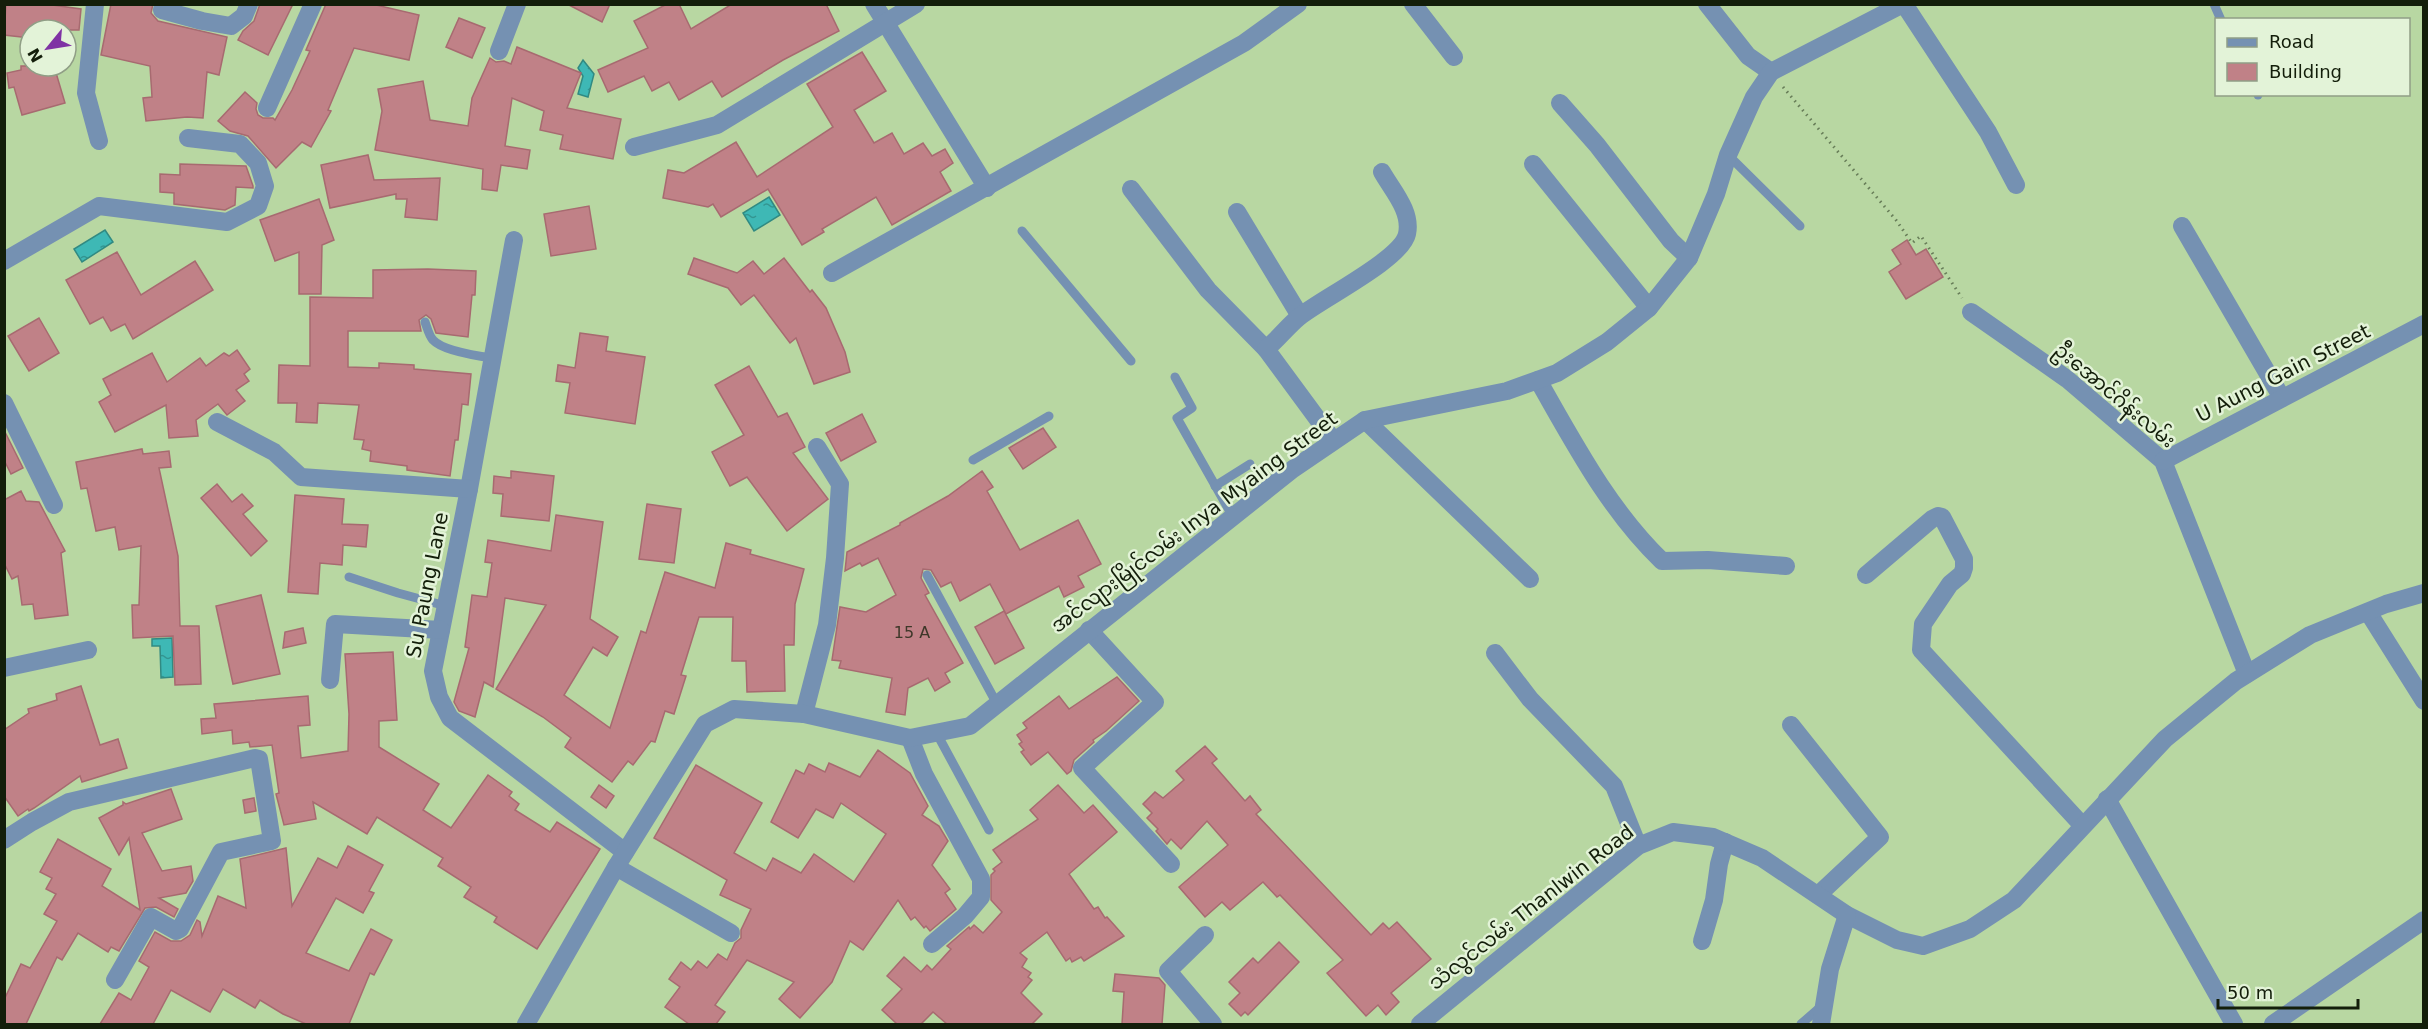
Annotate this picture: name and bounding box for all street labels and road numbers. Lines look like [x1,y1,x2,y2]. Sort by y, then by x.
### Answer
street label: U Aung Gain Street [2192,319,2374,427]
street label: ဦးအောင်ဂိန်းလမ်း [2047,336,2182,456]
street label: အင်လျားမြိုင်လမ်း Inya Myaing Street [1045,405,1344,641]
street label: Su Paung Lane [401,510,453,660]
street label: သံလွင်လမ်း Thanlwin Road [1422,818,1641,998]

